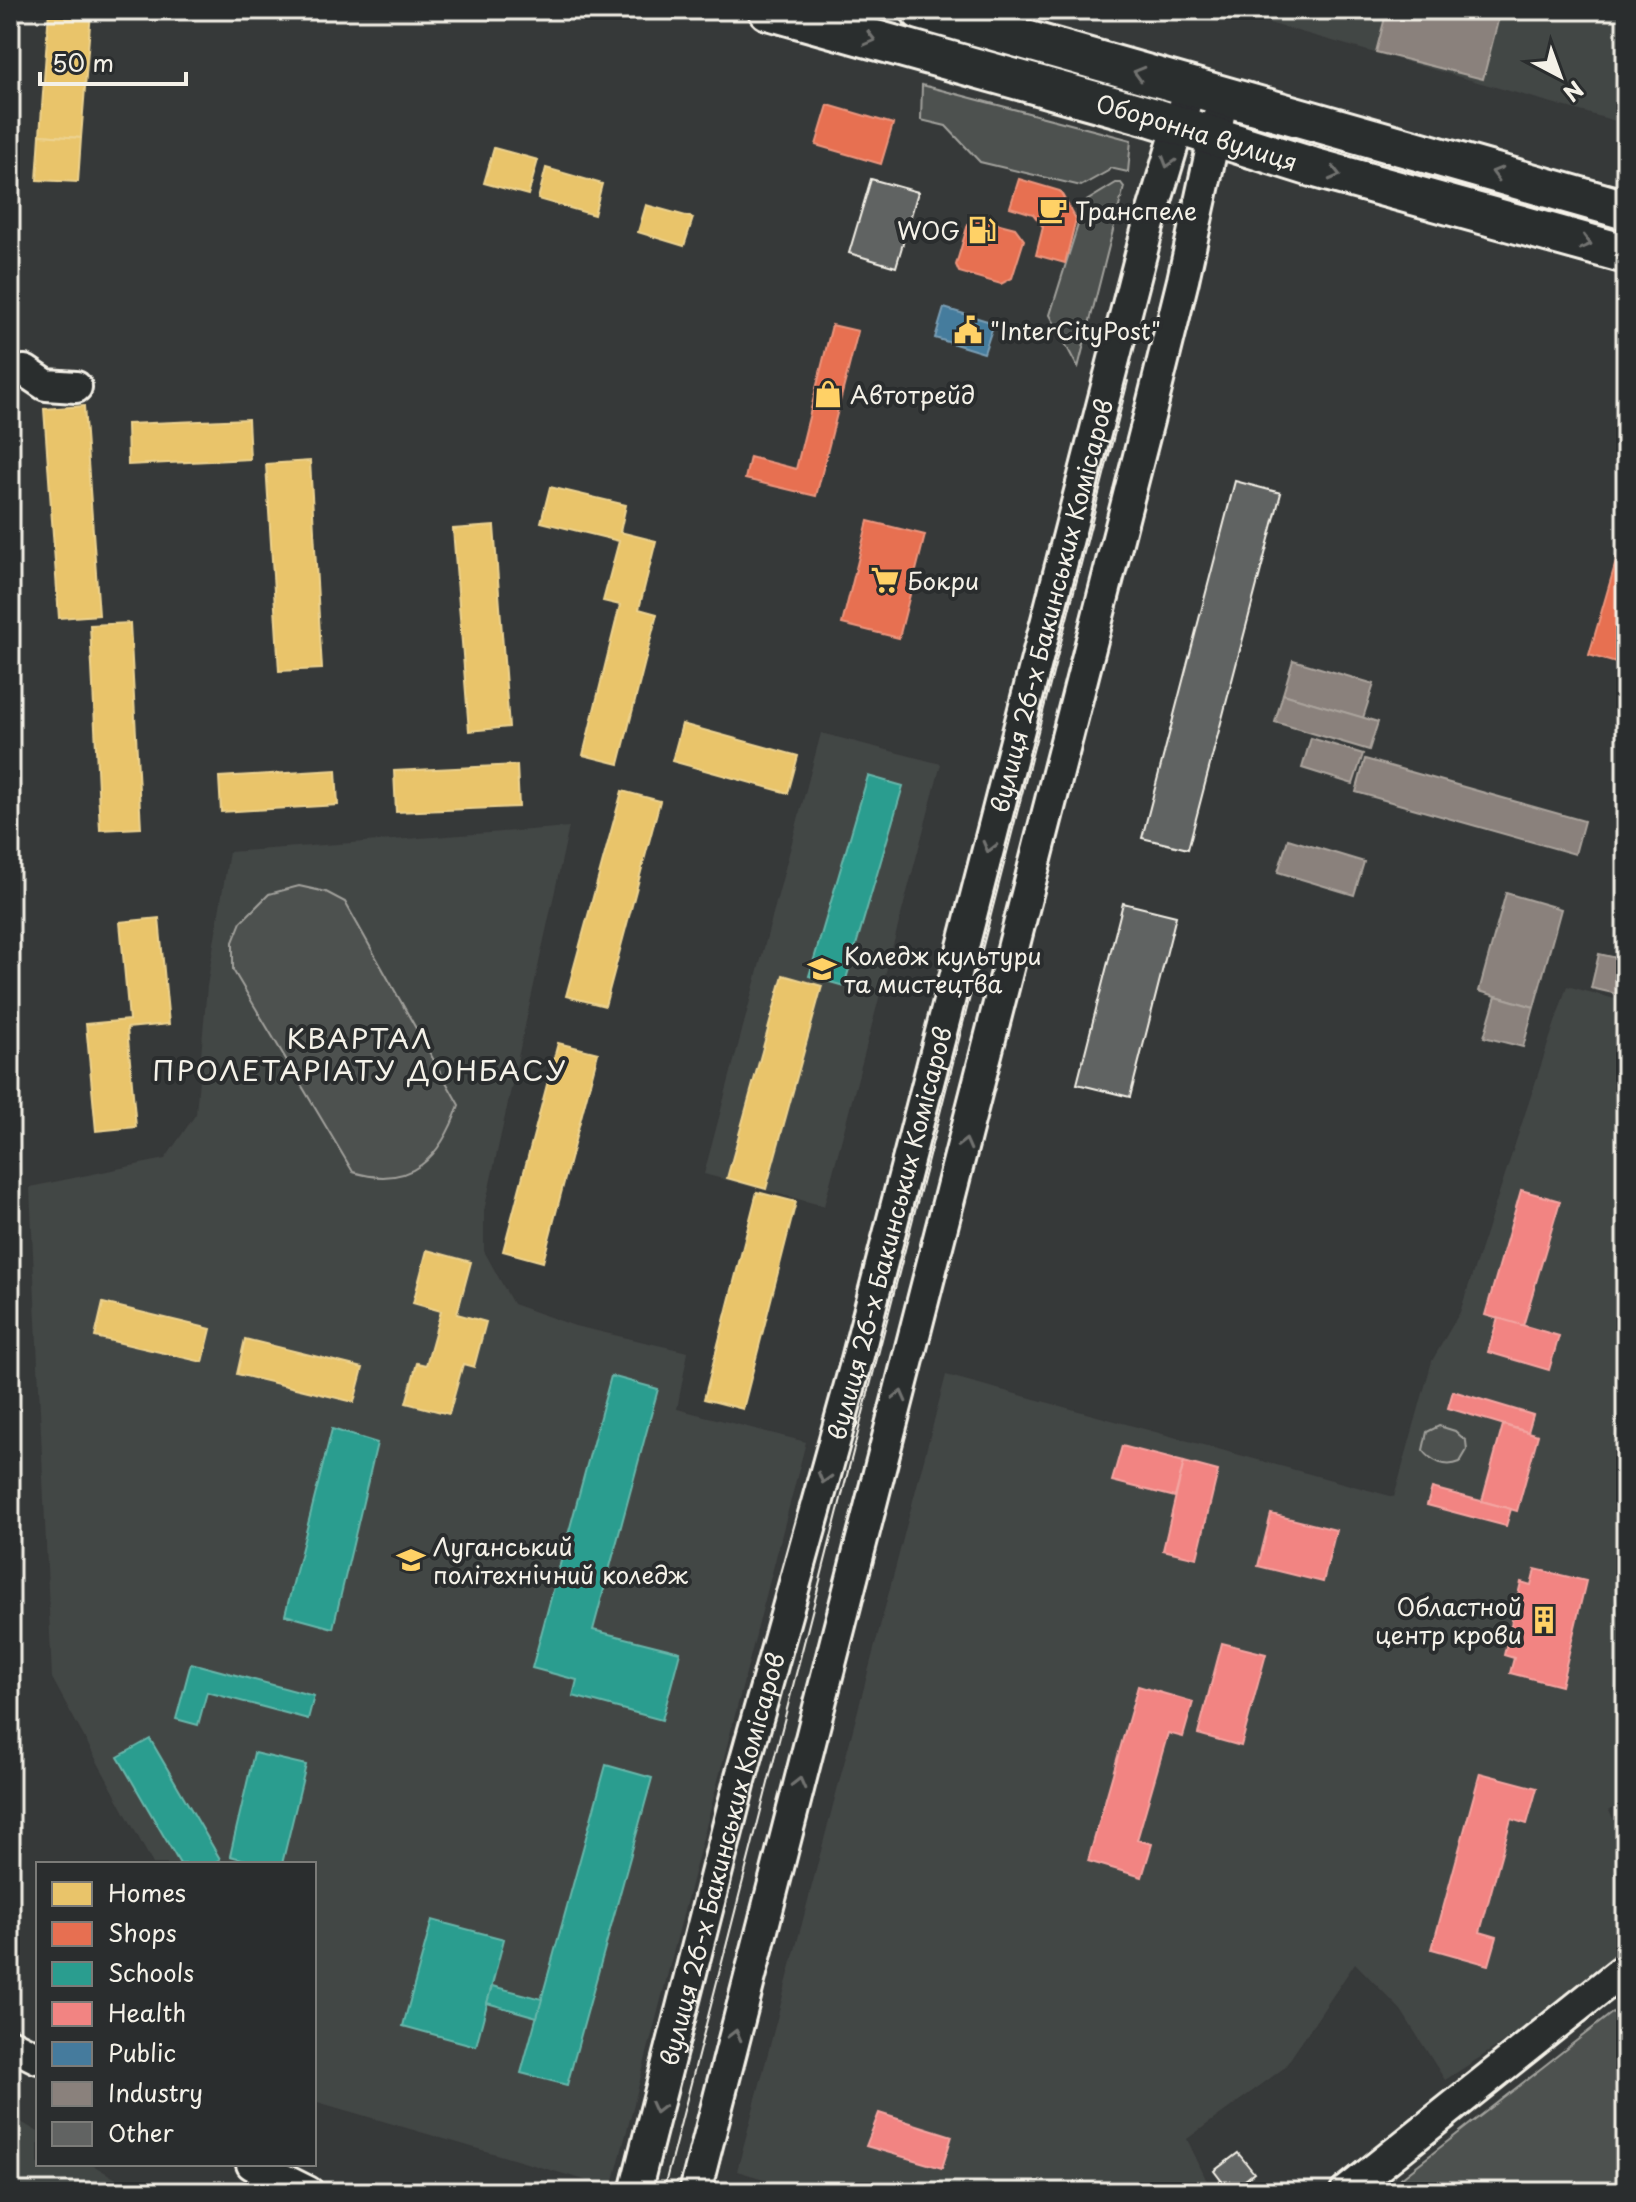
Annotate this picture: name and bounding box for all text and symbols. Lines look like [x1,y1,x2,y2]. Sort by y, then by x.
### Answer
one-way arrow [863,30,877,46]
scale bar [40,36,186,86]
north arrow [1520,36,1600,116]
text: 50 m [52,44,114,80]
one-way arrow [1133,65,1146,82]
text: N [1557,74,1592,110]
street label: Оборонна вулиця [1092,84,1302,179]
one-way arrow [1161,155,1177,169]
one-way arrow [1327,164,1341,181]
one-way arrow [1491,166,1504,182]
place label: Транспеле [1075,192,1197,228]
cafe icon: Транспеле [1038,195,1068,225]
place label: WOG [897,212,960,248]
fuel station icon: WOG [967,215,997,245]
one-way arrow [1578,234,1592,250]
place label: "InterCityPost" [990,312,1161,348]
public building icon: "InterCityPost" [953,315,983,345]
place label: Автотрейд [850,376,975,412]
shop icon: Автотрейд [813,379,843,409]
street label: вулиця 26-х Бакинських Комісаров [980,395,1121,816]
place label: Бокри [907,562,979,598]
supermarket icon: Бокри [870,565,900,595]
one-way arrow [982,840,999,854]
place label: Коледж культури та мистецтва [844,937,1042,1001]
school or university icon: Коледж культури та мистецтва [807,954,837,984]
district label: КВАРТАЛ ПРОЛЕТАРІАТУ ДОНБАСУ [152,1016,568,1091]
street label: вулиця 26-х Бакинських Комісаров [818,1023,960,1444]
one-way arrow [955,1138,972,1152]
one-way arrow [891,1390,908,1404]
one-way arrow [817,1471,833,1484]
place label: Луганський політехнічний коледж [433,1528,688,1592]
school or university icon: Луганський політехнічний коледж [396,1545,426,1575]
place label: Областной центр крови [1375,1588,1522,1652]
building icon: Областной центр крови [1529,1605,1559,1635]
street label: вулиця 26-х Бакинських Комісаров [650,1648,793,2069]
one-way arrow [790,1777,807,1791]
legend [36,1862,316,2166]
text: Homes [108,1874,186,1910]
text: Shops [108,1914,177,1950]
text: Schools [108,1954,194,1990]
text: Health [108,1994,186,2030]
one-way arrow [725,2029,742,2042]
text: Public [108,2034,176,2070]
text: Industry [108,2074,203,2110]
one-way arrow [649,2101,666,2115]
text: Other [108,2114,175,2150]

